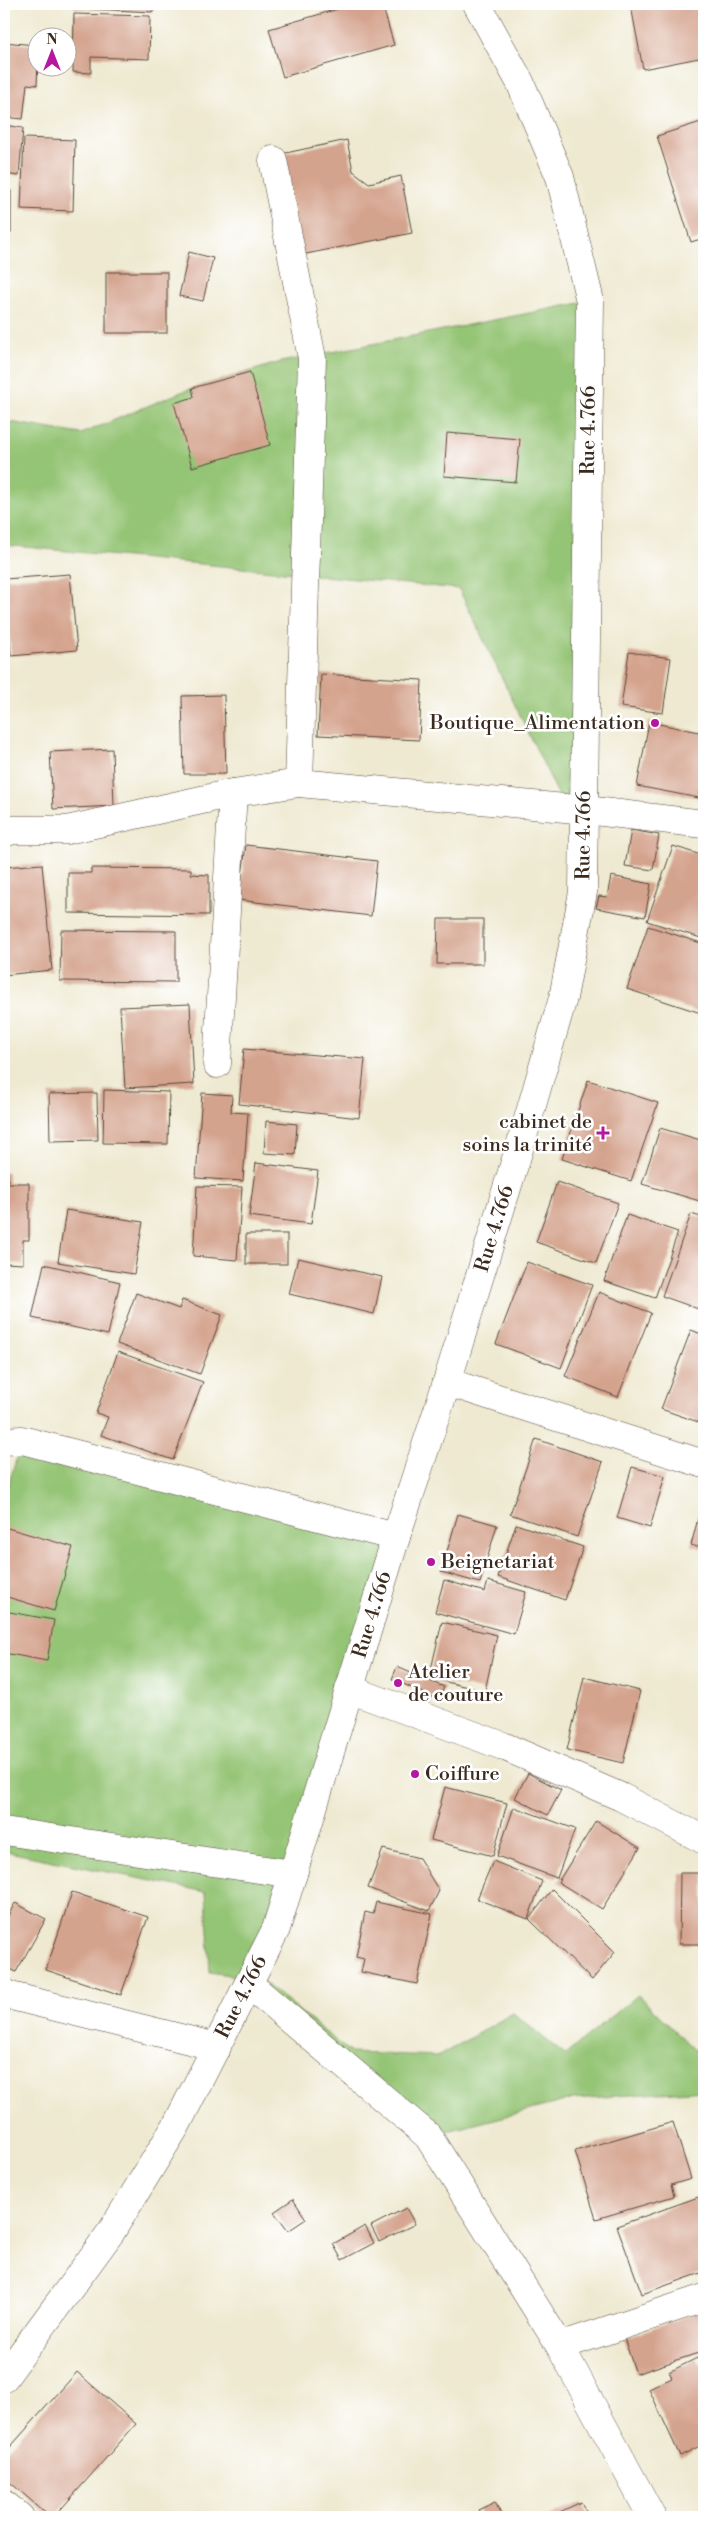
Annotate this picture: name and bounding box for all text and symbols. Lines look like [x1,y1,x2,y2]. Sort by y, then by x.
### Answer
north arrow [28,28,78,78]
text: N [46,31,58,49]
street label: Rue 4.766 [575,386,601,475]
place label: Boutique_Alimentation [429,711,645,736]
marker: Boutique_Alimentation [649,717,661,729]
street label: Rue 4.766 [571,790,597,880]
place label: cabinet de soins la trinité [462,1110,592,1158]
marker: cabinet de soins la trinité [596,1126,610,1140]
street label: Rue 4.766 [469,1182,520,1275]
place label: Beignetariat [440,1550,555,1575]
marker: Beignetariat [425,1556,437,1568]
street label: Rue 4.766 [347,1568,397,1661]
place label: Atelier de couture [407,1660,503,1708]
marker: Atelier de couture [392,1677,404,1689]
place label: Coiffure [425,1762,499,1787]
marker: Coiffure [409,1768,421,1780]
street label: Rue 4.766 [210,1951,273,2043]

